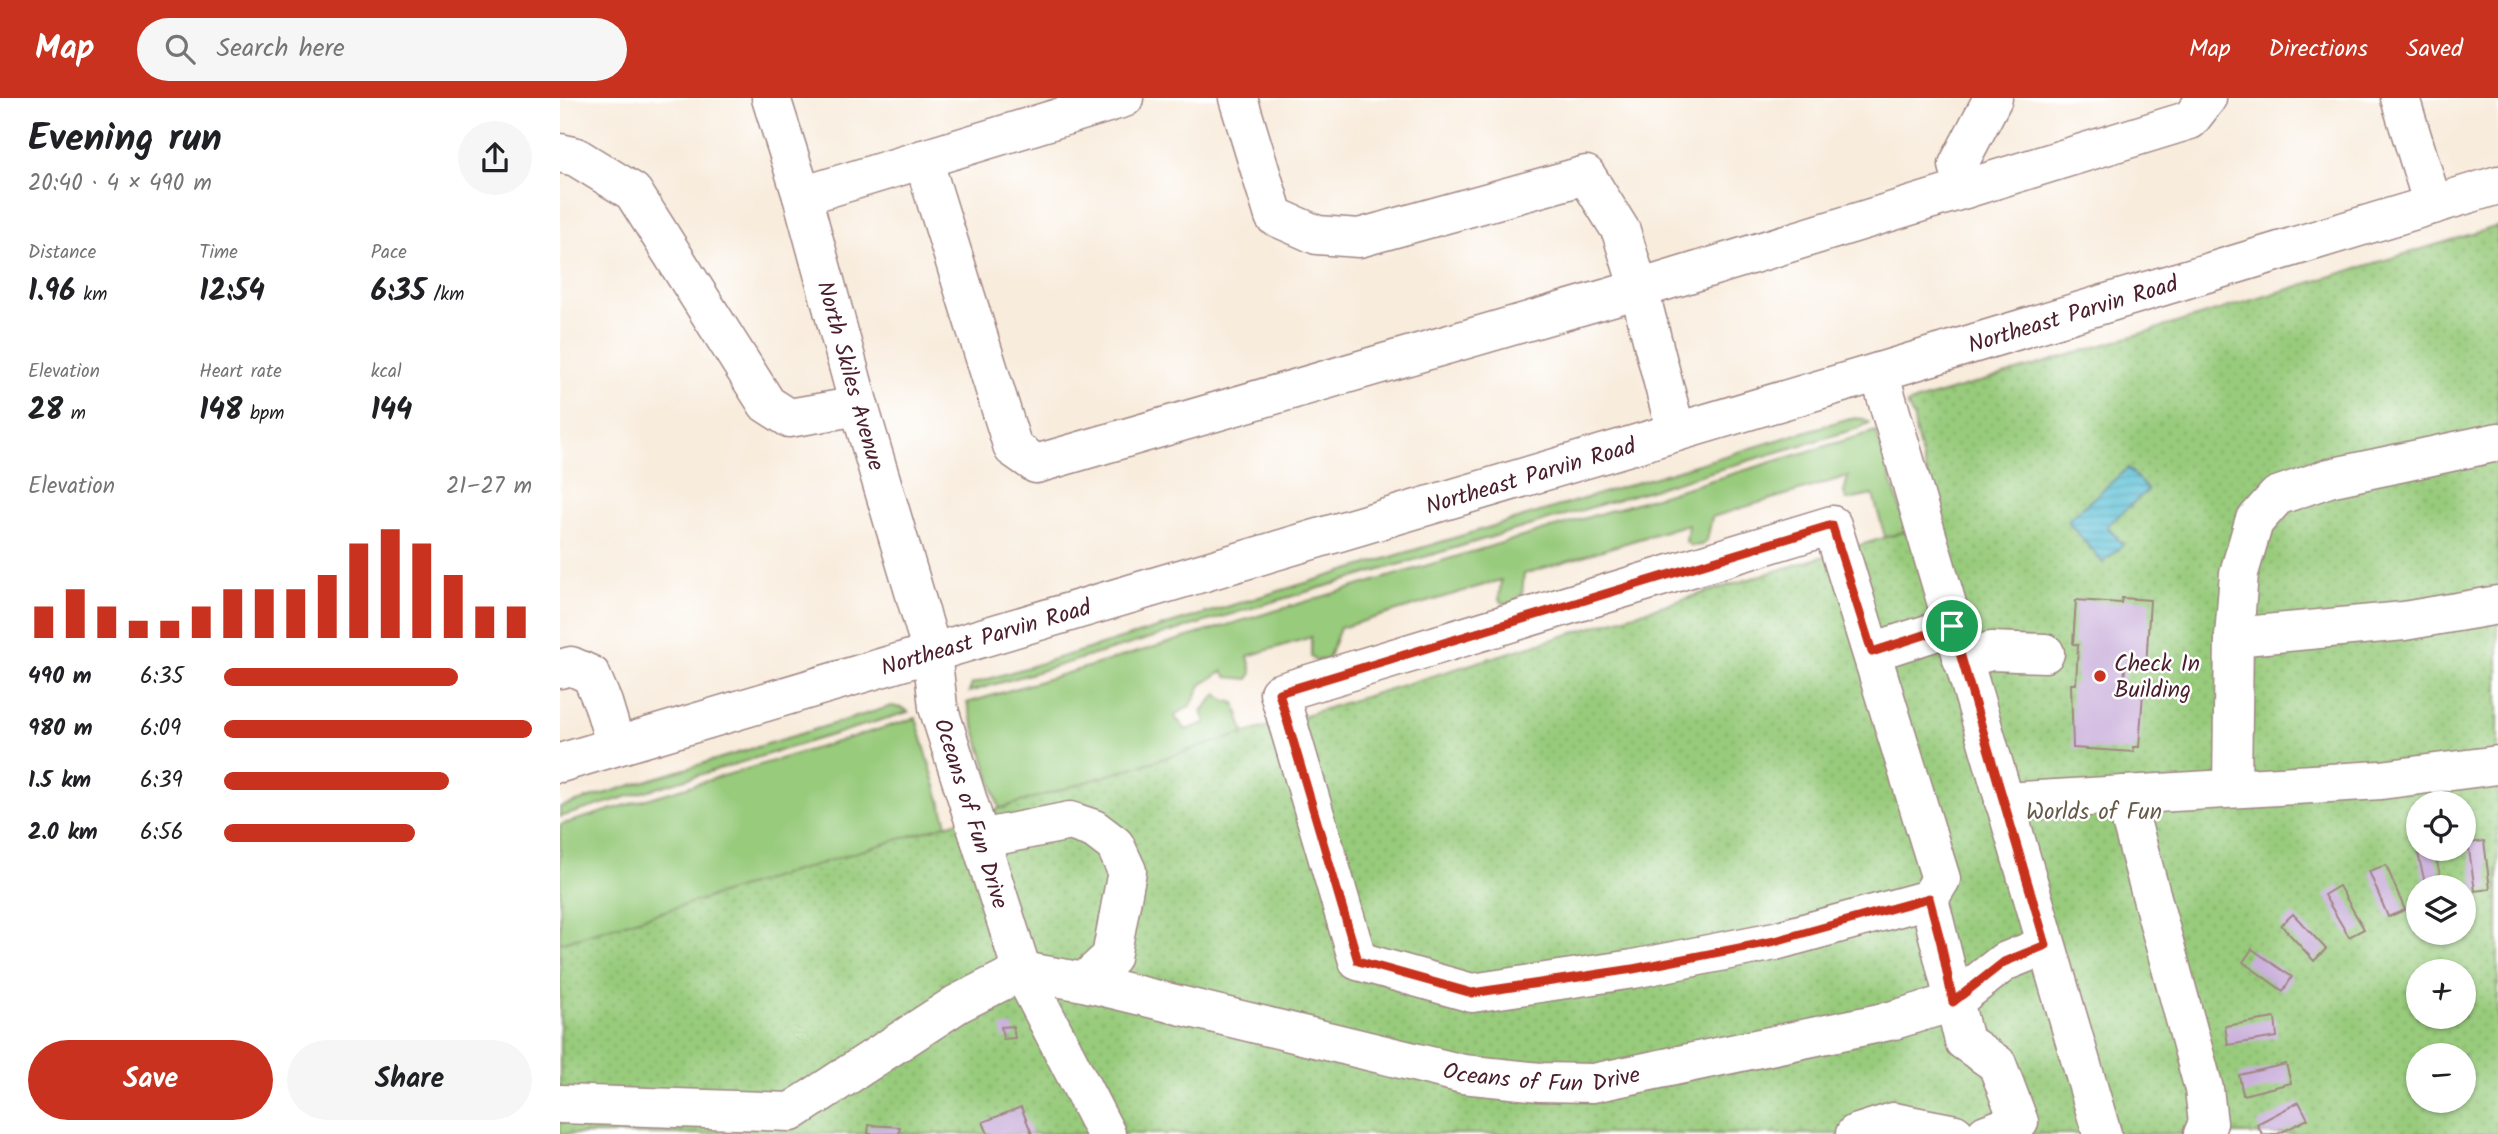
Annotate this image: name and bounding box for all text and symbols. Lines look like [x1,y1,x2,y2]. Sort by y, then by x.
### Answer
search box [137,18,627,81]
text: Map [35,23,95,76]
text: Search here [217,28,345,70]
icon: search [161,30,199,68]
text: Map [2189,30,2231,69]
text: Directions [2269,30,2368,69]
text: Saved [2406,30,2463,69]
text: Evening run [28,110,222,170]
button: share [458,121,532,195]
text: 20:40 · 4 × 490 m [28,166,212,202]
text: Distance [28,238,96,268]
text: Time [199,238,238,268]
text: Pace [371,238,407,268]
street label: Northeast Parvin Road [1964,267,2183,364]
text: 1.96 [28,268,76,316]
text: 12:54 [199,268,265,316]
text: 6:35 [371,268,426,316]
street label: North Skiles Avenue [806,277,893,475]
text: km [76,280,107,310]
text: /km [426,280,464,310]
text: Elevation [28,357,100,387]
text: Heart rate [199,357,282,387]
text: kcal [371,357,402,387]
text: 28 [28,387,63,435]
text: 148 [199,387,242,435]
text: 144 [371,387,412,435]
text: m [63,399,86,429]
text: bpm [242,399,284,429]
street label: Northeast Parvin Road [1421,429,1641,525]
text: Elevation [28,469,115,505]
text: 21–27 m [446,469,532,505]
street label: Northeast Parvin Road [877,590,1096,687]
pin [1922,596,1982,656]
icon: arrive [1933,607,1971,645]
place label: Check In Building [2114,647,2200,709]
text: 490 m [28,659,92,695]
text: 6:35 [140,659,184,695]
marker: Check In Building [2092,668,2108,684]
text: 980 m [28,711,93,747]
text: 6:09 [140,711,181,747]
street label: Oceans of Fun Drive [923,714,1017,914]
text: 1.5 km [28,763,91,799]
text: 6:39 [140,763,183,799]
map controls [2406,791,2476,1113]
button: locate [2406,791,2476,861]
park label: Worlds of Fun [2026,795,2162,831]
text: 2.0 km [28,815,98,851]
text: 6:56 [140,815,184,851]
button: layers [2406,875,2476,945]
button: + [2406,959,2476,1029]
button: Save [28,1040,273,1120]
button: Share [287,1040,532,1120]
button: − [2406,1043,2476,1113]
street label: Oceans of Fun Drive [1439,1054,1644,1103]

